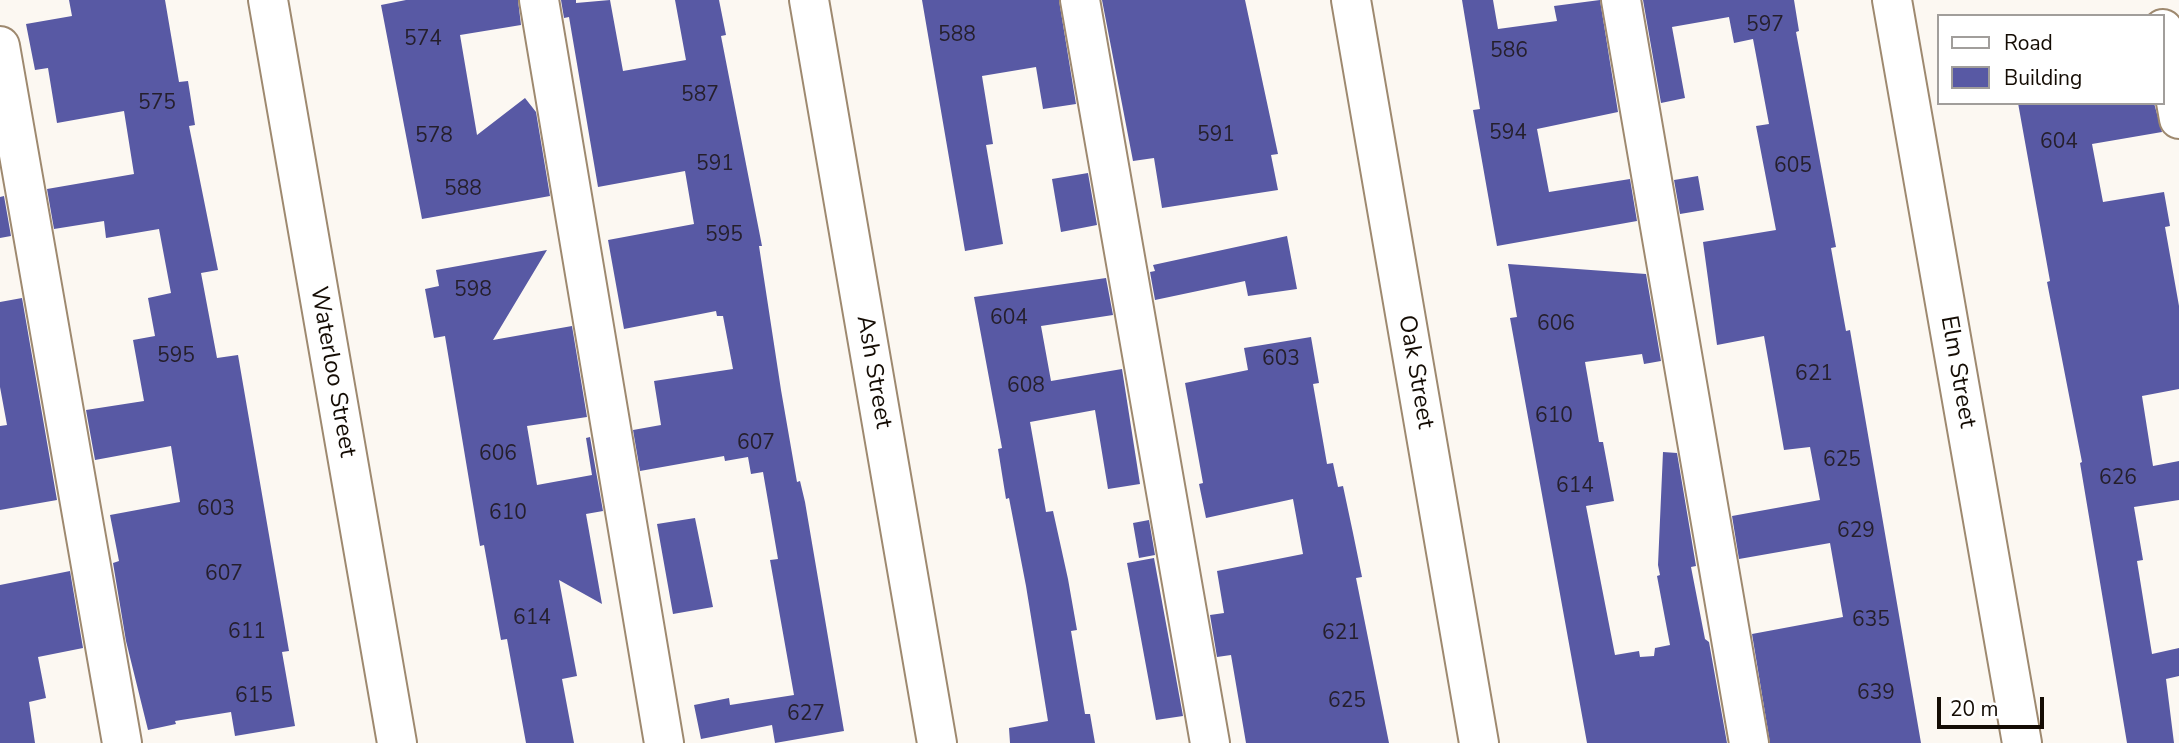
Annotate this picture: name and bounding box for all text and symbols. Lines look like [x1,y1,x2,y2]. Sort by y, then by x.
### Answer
house number: 597 [1746,13,1784,39]
legend [1938,14,2165,105]
house number: 588 [938,23,976,49]
house number: 574 [404,27,442,53]
text: Road [2004,29,2053,57]
house number: 586 [1490,39,1528,65]
text: Building [2004,64,2082,92]
house number: 587 [681,83,719,109]
house number: 575 [138,91,176,117]
house number: 594 [1489,121,1527,147]
house number: 591 [1197,123,1235,149]
house number: 578 [415,124,453,150]
house number: 604 [2040,130,2078,156]
house number: 591 [696,152,734,178]
house number: 605 [1774,154,1812,180]
house number: 588 [444,177,482,203]
house number: 595 [705,223,743,249]
house number: 598 [454,278,492,304]
street label: Waterloo Street [303,284,361,460]
house number: 604 [990,306,1028,332]
house number: 606 [1537,312,1575,338]
street label: Ash Street [849,313,897,431]
street label: Oak Street [1391,313,1439,431]
street label: Elm Street [1933,314,1981,430]
house number: 595 [157,344,195,370]
house number: 603 [1262,347,1300,373]
house number: 621 [1795,362,1833,388]
house number: 608 [1007,374,1045,400]
house number: 610 [1535,404,1573,430]
house number: 607 [737,431,775,457]
house number: 606 [479,442,517,468]
house number: 625 [1823,448,1861,474]
house number: 626 [2099,466,2137,492]
house number: 614 [1556,474,1594,500]
house number: 603 [197,497,235,523]
house number: 610 [489,501,527,527]
house number: 629 [1837,519,1875,545]
house number: 607 [205,562,243,588]
house number: 614 [513,606,551,632]
house number: 635 [1852,608,1890,634]
house number: 611 [228,620,266,646]
house number: 621 [1322,621,1360,647]
house number: 639 [1857,681,1895,707]
house number: 615 [235,684,273,710]
scale bar [1941,684,2048,728]
house number: 625 [1328,689,1366,715]
text: 20 m [1950,695,1999,723]
house number: 627 [787,702,825,728]

